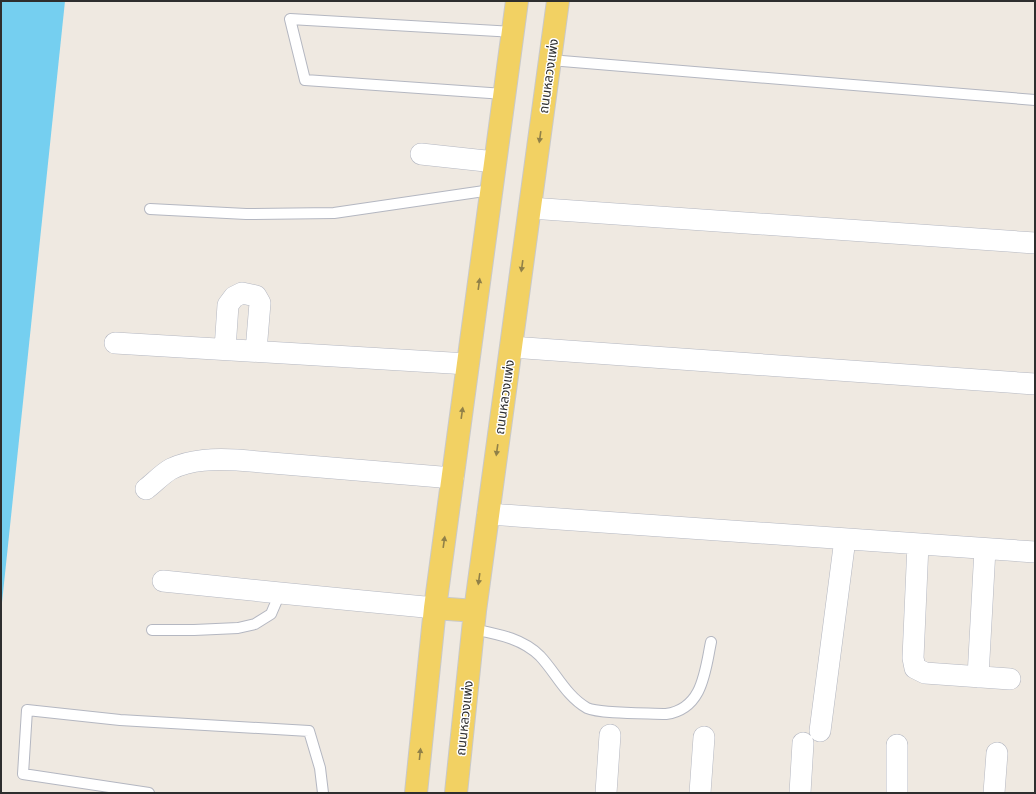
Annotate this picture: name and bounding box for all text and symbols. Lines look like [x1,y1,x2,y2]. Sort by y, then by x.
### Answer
street label: ถนนหลวงแพ่ง [535,38,562,115]
one-way arrow [536,131,543,143]
one-way arrow [519,260,525,272]
one-way arrow [476,278,482,290]
street label: ถนนหลวงแพ่ง [491,359,518,436]
one-way arrow [459,407,465,419]
one-way arrow [494,444,500,456]
one-way arrow [441,536,447,548]
one-way arrow [476,573,482,585]
street label: ถนนหลวงแพ่ง [452,680,477,756]
one-way arrow [417,748,423,760]

